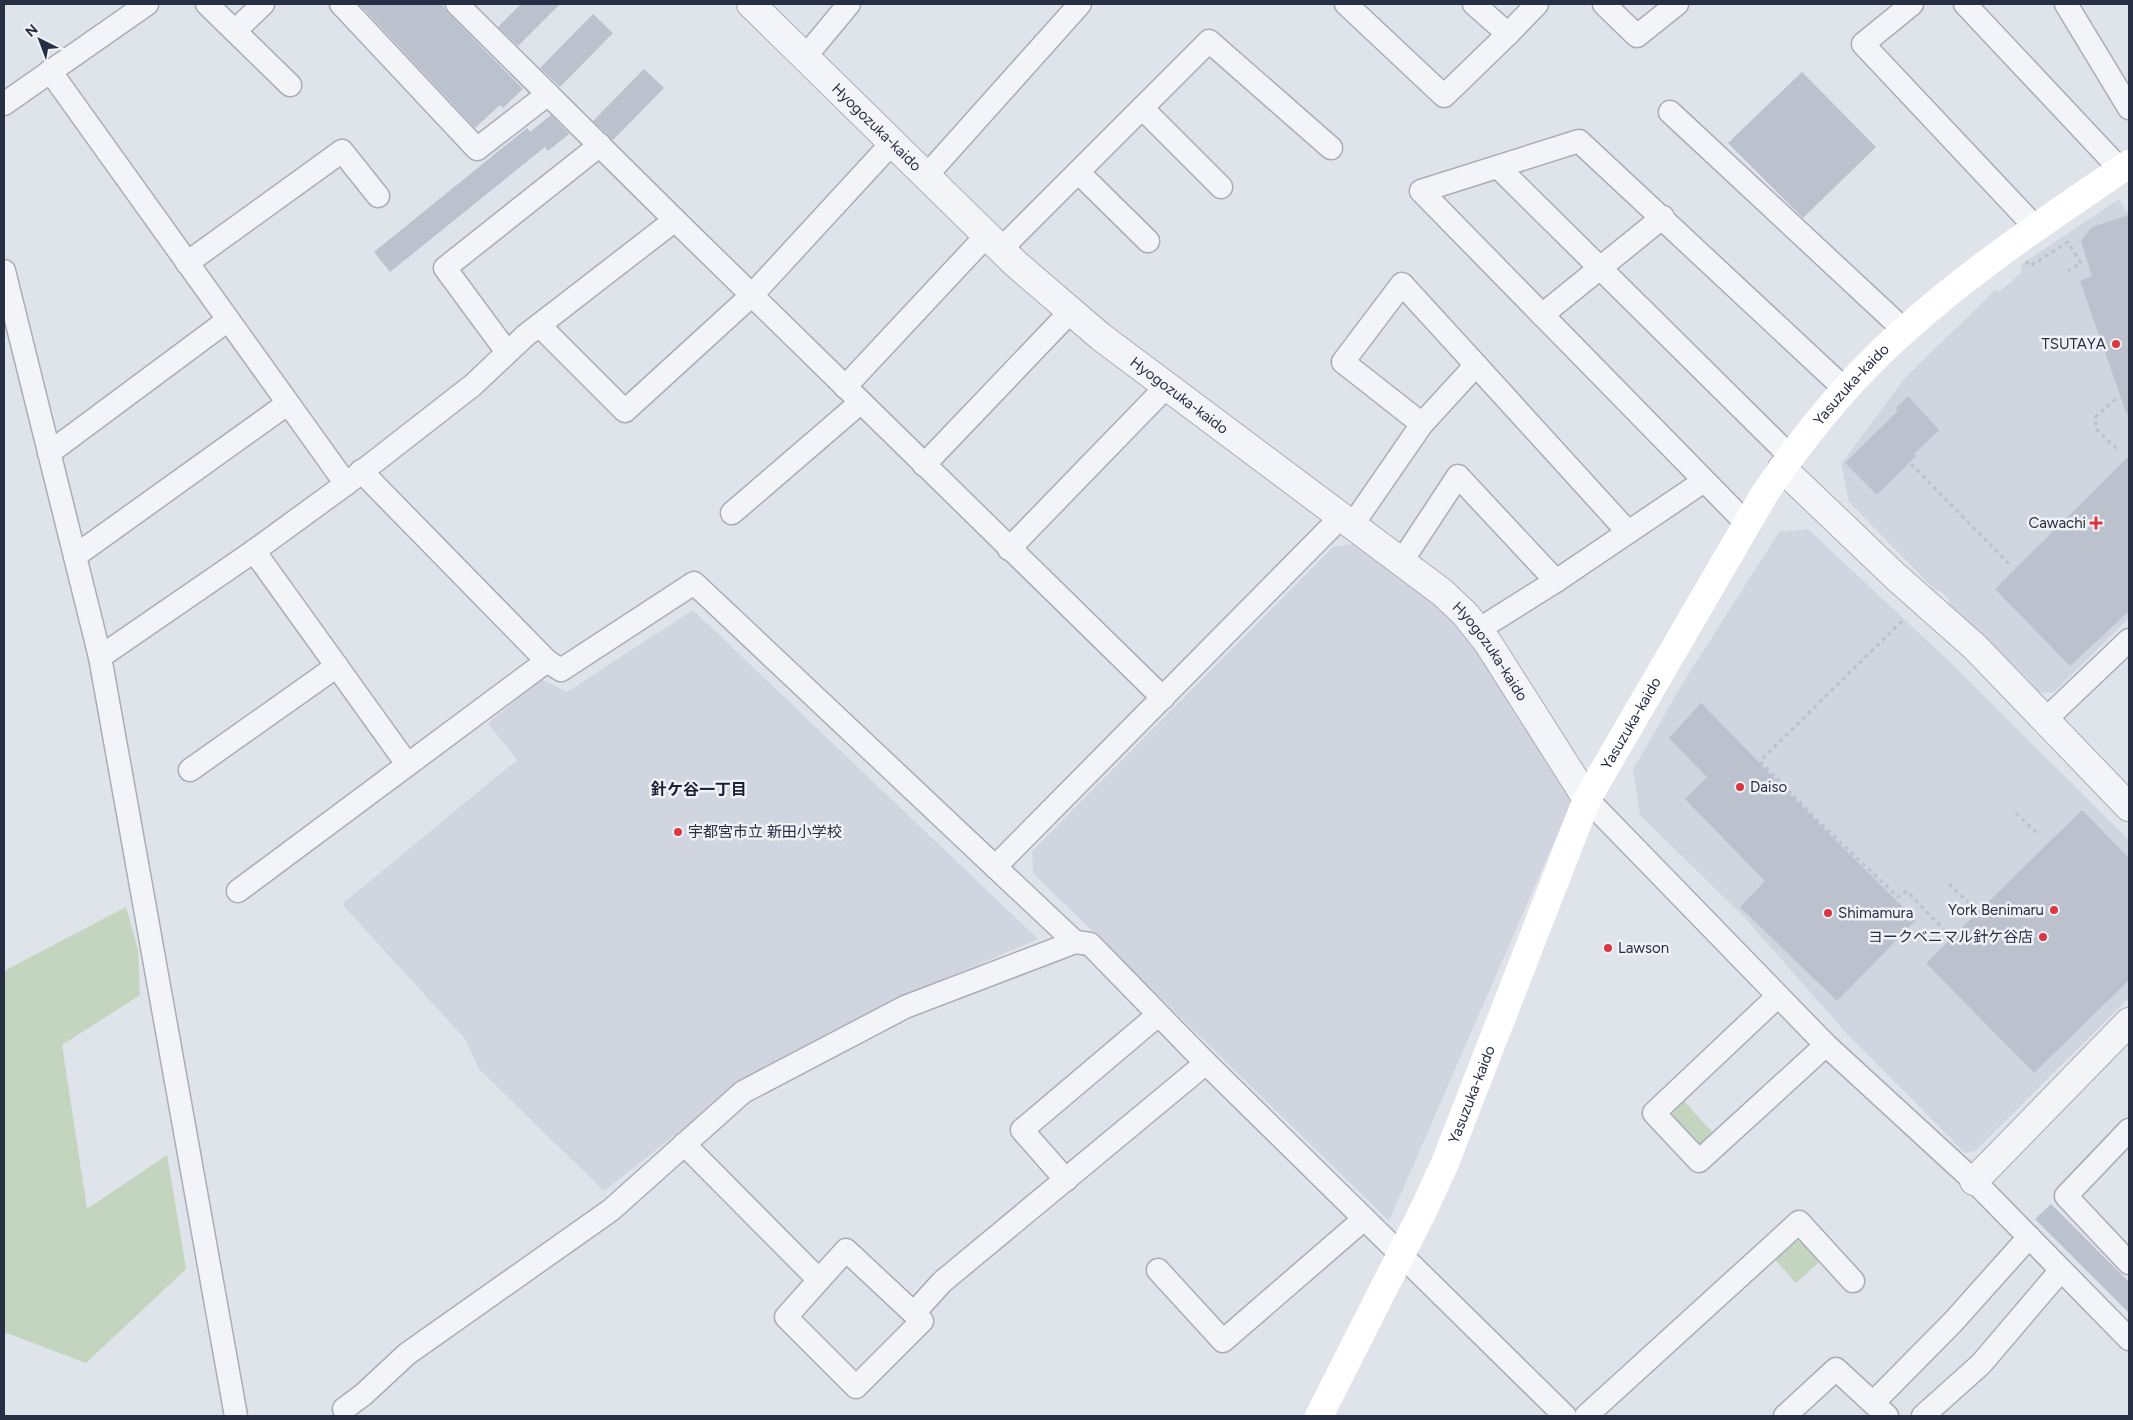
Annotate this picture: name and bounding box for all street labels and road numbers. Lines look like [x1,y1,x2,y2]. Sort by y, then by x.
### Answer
street label: Hyogozuka-kaido [828,80,925,175]
street label: Yasuzuka-kaido [1810,340,1893,429]
street label: Hyogozuka-kaido [1127,353,1232,438]
street label: Hyogozuka-kaido [1449,598,1532,705]
street label: Yasuzuka-kaido [1597,674,1665,773]
street label: Yasuzuka-kaido [1444,1043,1499,1146]

